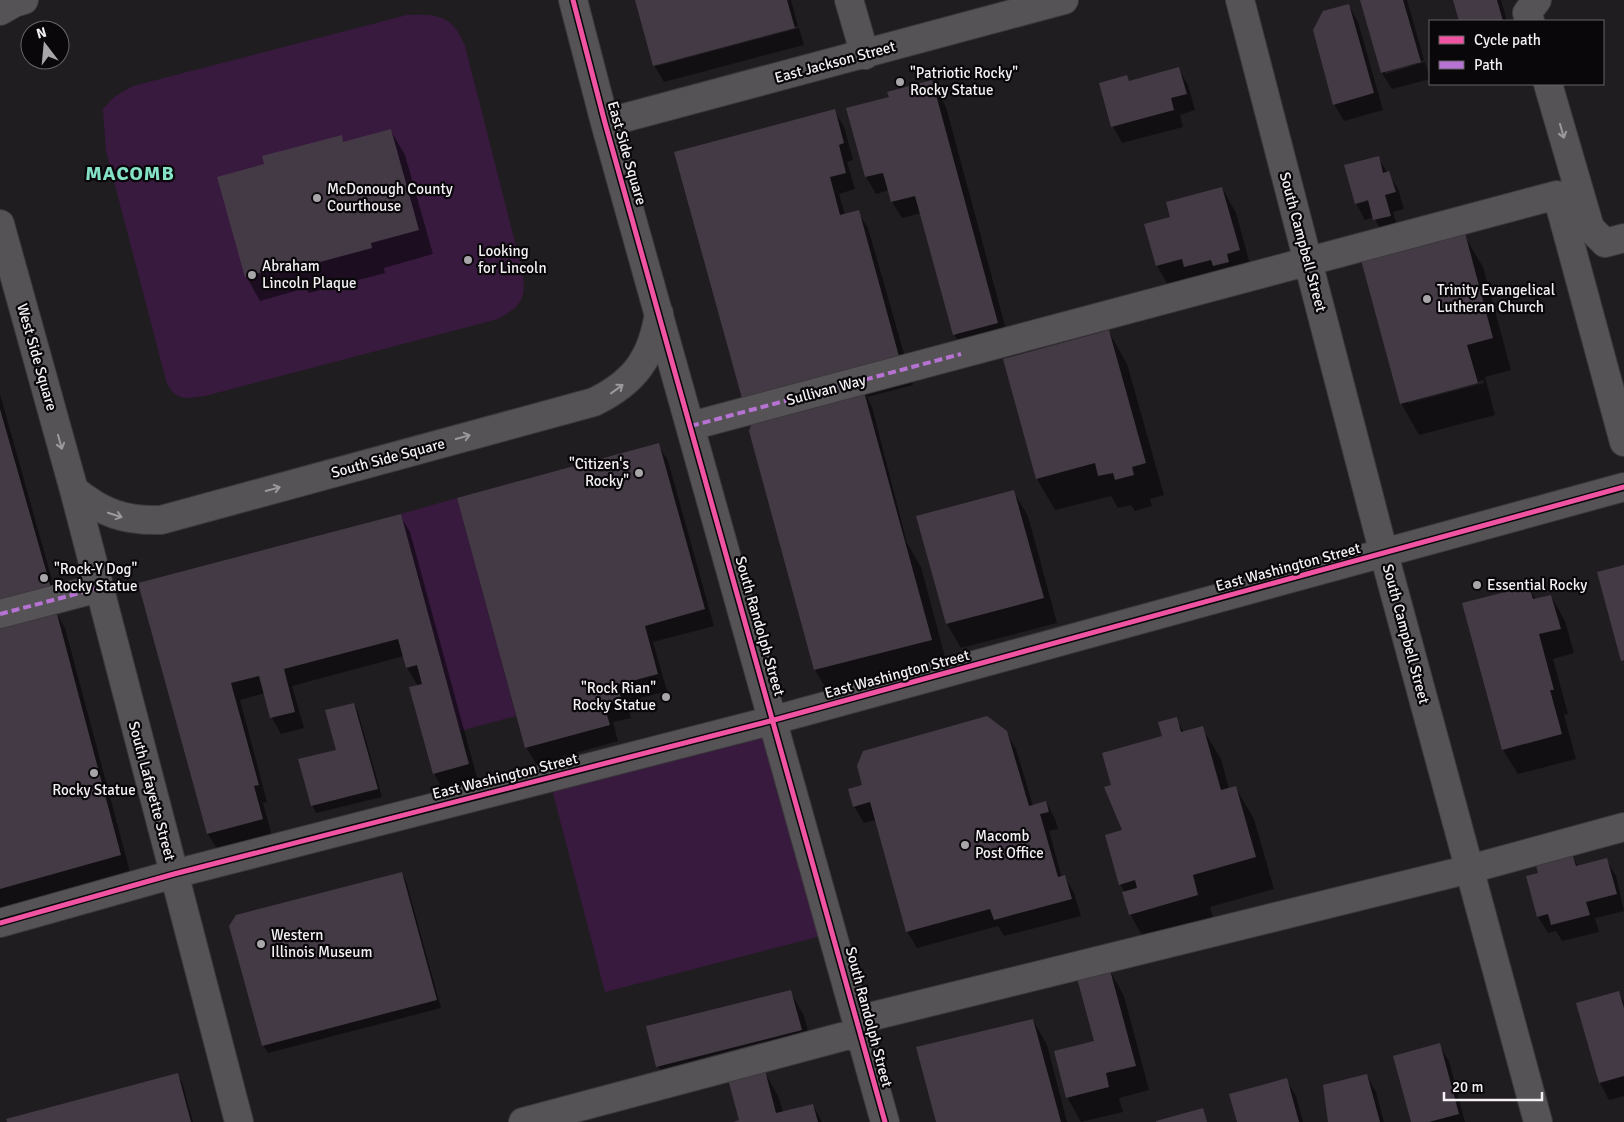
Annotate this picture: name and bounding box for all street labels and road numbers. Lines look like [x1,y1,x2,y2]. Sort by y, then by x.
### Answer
street label: East Jackson Street [773,37,897,87]
street label: East Side Square [604,99,650,207]
street label: South Campbell Street [1276,170,1330,314]
street label: West Side Square [13,301,61,413]
street label: Sullivan Way [784,371,868,409]
street label: South Side Square [329,434,447,482]
street label: East Washington Street [1214,539,1362,595]
street label: South Randolph Street [731,554,789,698]
street label: South Campbell Street [1379,562,1433,706]
street label: East Washington Street [823,646,971,702]
street label: South Lafayette Street [125,719,179,863]
street label: East Washington Street [430,749,580,803]
street label: South Randolph Street [842,945,896,1089]

